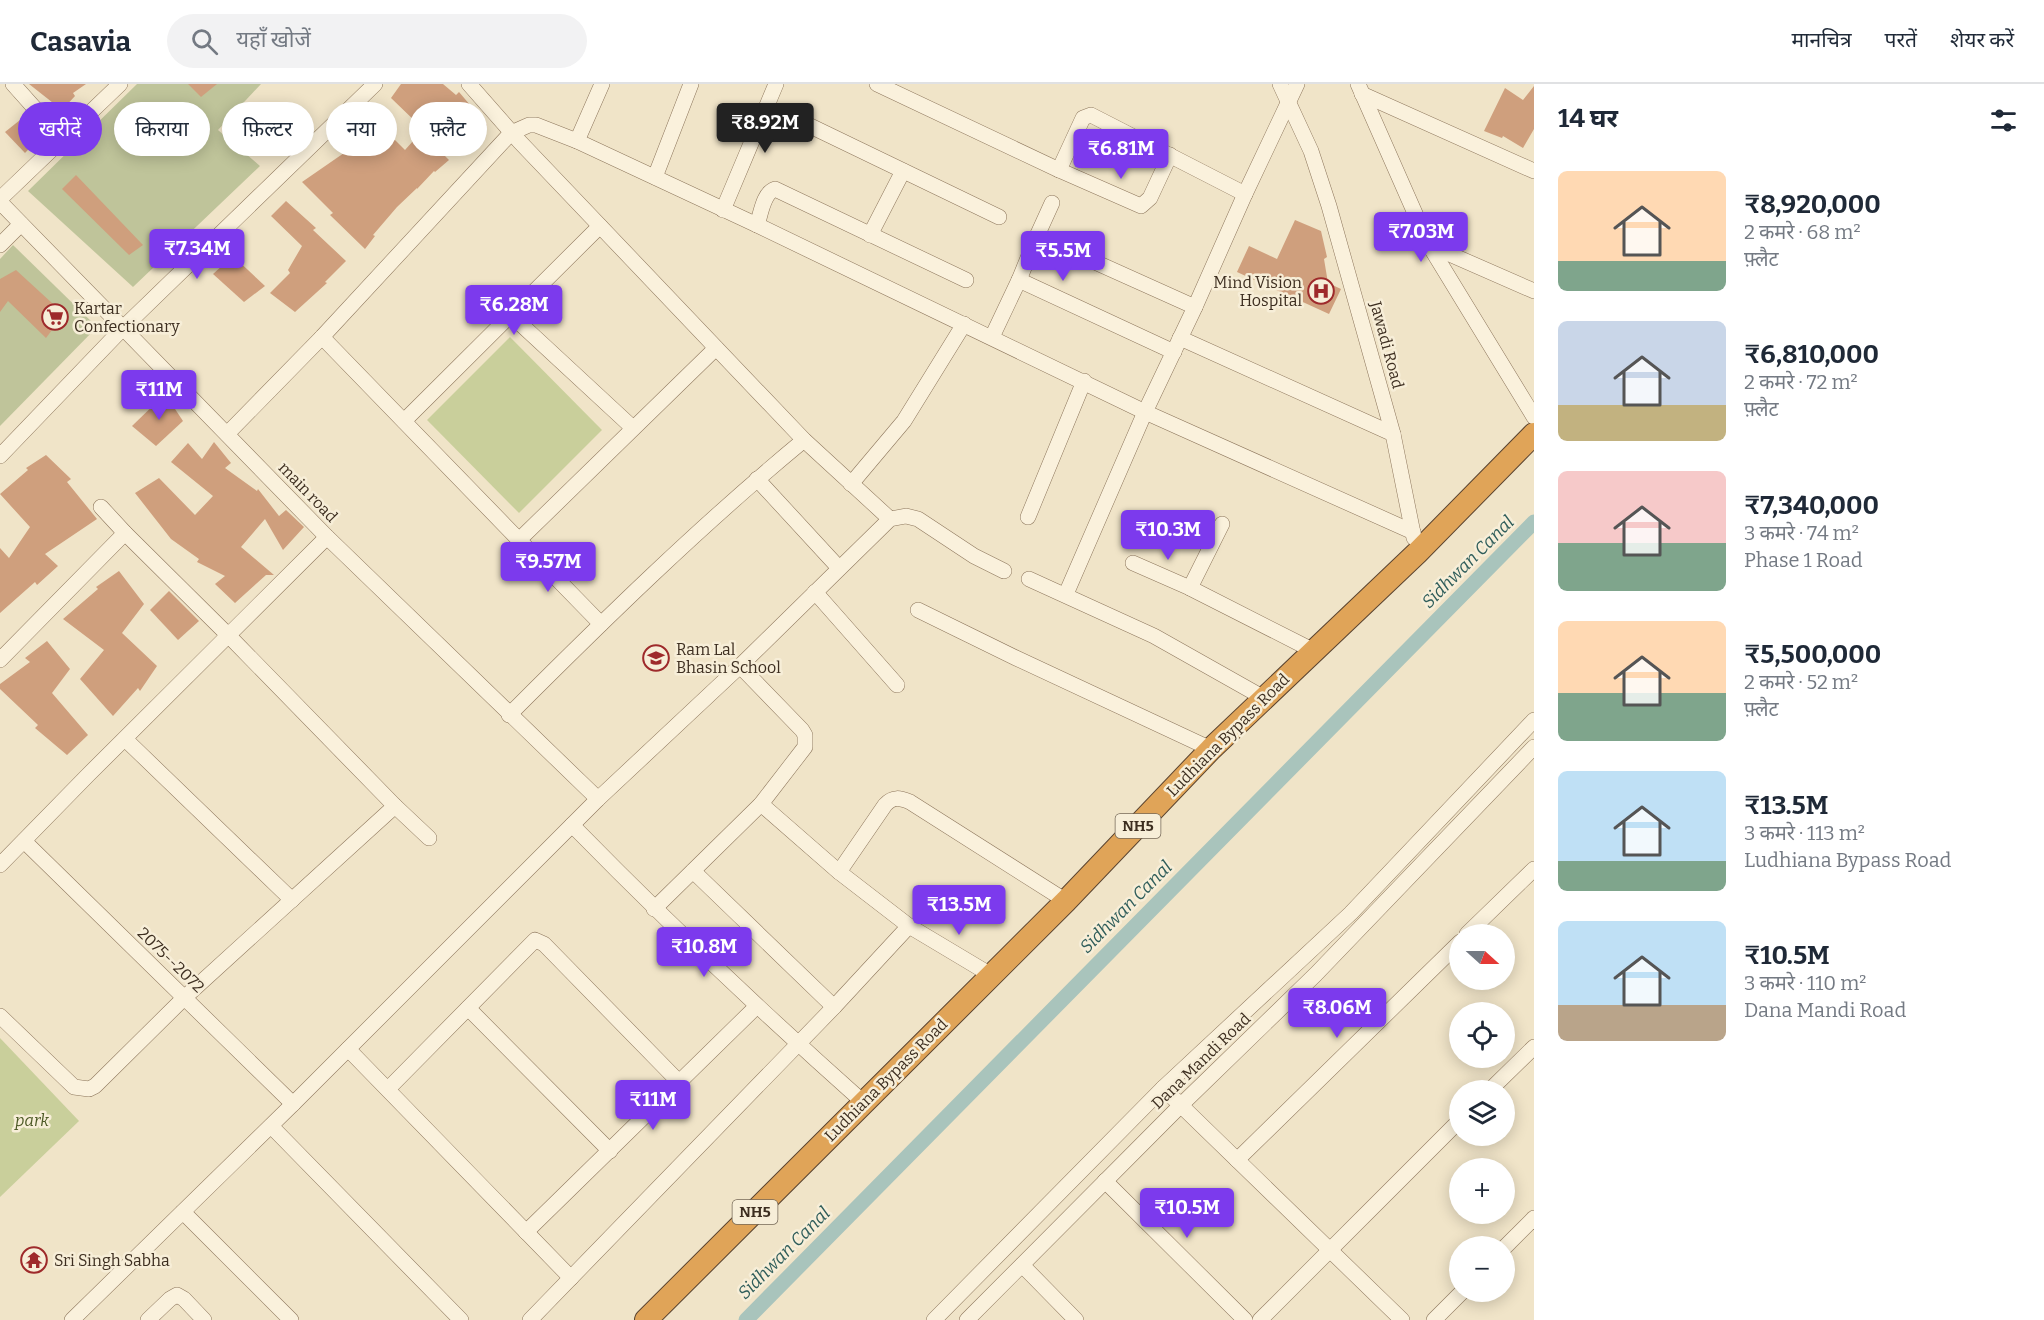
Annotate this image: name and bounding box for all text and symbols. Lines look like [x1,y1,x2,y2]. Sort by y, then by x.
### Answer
search box [167,14,587,68]
text: Casavia [30,25,131,58]
icon: search [188,25,221,58]
text: यहाँ खोजें [236,26,311,53]
text: मानचित्र [1792,27,1852,53]
text: परतें [1885,27,1917,53]
text: शेयर करें [1950,27,2014,53]
chip: खरीदें [18,102,102,156]
chip: किराया [114,102,210,156]
chip: फ़िल्टर [222,102,314,156]
chip: नया [326,102,397,156]
chip: फ़्लैट [409,102,487,156]
pin: ₹8.92M [716,103,814,154]
text: 14 घर [1558,103,1618,134]
icon: filters [1987,104,2020,137]
text: ₹8.92M [731,110,799,134]
pin: ₹6.81M [1072,129,1170,180]
text: ₹6.81M [1087,136,1155,160]
text: ₹8,920,000 [1744,189,1881,220]
icon: home [1606,195,1678,267]
pin: ₹7.03M [1372,212,1470,263]
text: ₹7.03M [1388,219,1454,243]
text: 2 कमरे · 68 m² [1744,220,1861,244]
pin: ₹7.34M [148,229,246,280]
pin: ₹5.5M [1021,231,1105,282]
text: ₹7.34M [163,236,231,260]
text: ₹5.5M [1035,238,1091,262]
text: फ़्लैट [1744,247,1779,271]
place label: Mind Vision Hospital [1213,273,1302,310]
hospital icon: Mind Vision Hospital [1306,276,1336,306]
pin: ₹6.28M [465,285,563,336]
text: ₹6.28M [479,292,549,316]
street label: Jawadi Road [1366,298,1408,391]
place label: Kartar Confectionary [74,299,180,336]
supermarket icon: Kartar Confectionary [40,302,70,332]
text: ₹6,810,000 [1744,339,1879,370]
icon: home [1606,345,1678,417]
pin: ₹11M [123,370,195,421]
text: 2 कमरे · 72 m² [1744,370,1858,394]
text: ₹11M [135,377,183,401]
text: फ़्लैट [1744,397,1779,421]
street label: main road [275,458,342,526]
text: ₹7,340,000 [1744,490,1879,521]
icon: home [1606,495,1678,567]
pin: ₹10.3M [1119,510,1217,561]
water label: Sidhwan Canal [1417,511,1519,613]
text: ₹10.3M [1135,517,1201,541]
text: 3 कमरे · 74 m² [1744,521,1859,545]
pin: ₹9.57M [499,542,597,593]
text: Phase 1 Road [1744,548,1863,572]
text: ₹9.57M [515,549,581,573]
text: ₹5,500,000 [1744,639,1881,670]
place label: Ram Lal Bhasin School [676,640,781,677]
school or university icon: Ram Lal Bhasin School [641,643,671,673]
icon: home [1606,645,1678,717]
street label: Ludhiana Bypass Road [1163,669,1294,800]
text: 2 कमरे · 52 m² [1744,670,1858,694]
text: फ़्लैट [1744,697,1779,721]
text: ₹13.5M [1744,790,1829,821]
icon: home [1606,795,1678,867]
road number: NH5 [1116,814,1160,838]
text: 3 कमरे · 113 m² [1744,821,1865,845]
text: Ludhiana Bypass Road [1744,848,1951,872]
water label: Sidhwan Canal [1075,856,1177,958]
pin: ₹13.5M [910,885,1008,936]
text: ₹13.5M [926,892,992,916]
street label: 2075--2072 [134,924,208,996]
north arrow [1449,924,1515,990]
map controls [1449,924,1515,1302]
pin: ₹10.8M [655,927,753,978]
text: ₹10.8M [671,934,737,958]
text: ₹10.5M [1744,940,1830,971]
icon: home [1606,945,1678,1017]
text: 3 कमरे · 110 m² [1744,971,1866,995]
pin: ₹8.06M [1288,988,1386,1039]
text: ₹8.06M [1302,995,1372,1019]
text: Dana Mandi Road [1744,998,1906,1022]
button: locate [1449,1002,1515,1068]
street label: Dana Mandi Road [1148,1009,1255,1113]
street label: Ludhiana Bypass Road [821,1014,952,1145]
pin: ₹11M [617,1080,689,1131]
button: layers [1449,1080,1515,1146]
text: ₹11M [629,1087,677,1111]
park label: park [14,1111,49,1130]
button: + [1449,1158,1515,1224]
pin: ₹10.5M [1138,1188,1236,1239]
text: ₹10.5M [1154,1195,1220,1219]
road number: NH5 [732,1200,777,1224]
water label: Sidhwan Canal [733,1202,835,1304]
button: − [1449,1236,1515,1302]
temple icon: Sri Singh Sabha [19,1245,49,1275]
place label: Sri Singh Sabha [54,1251,170,1270]

